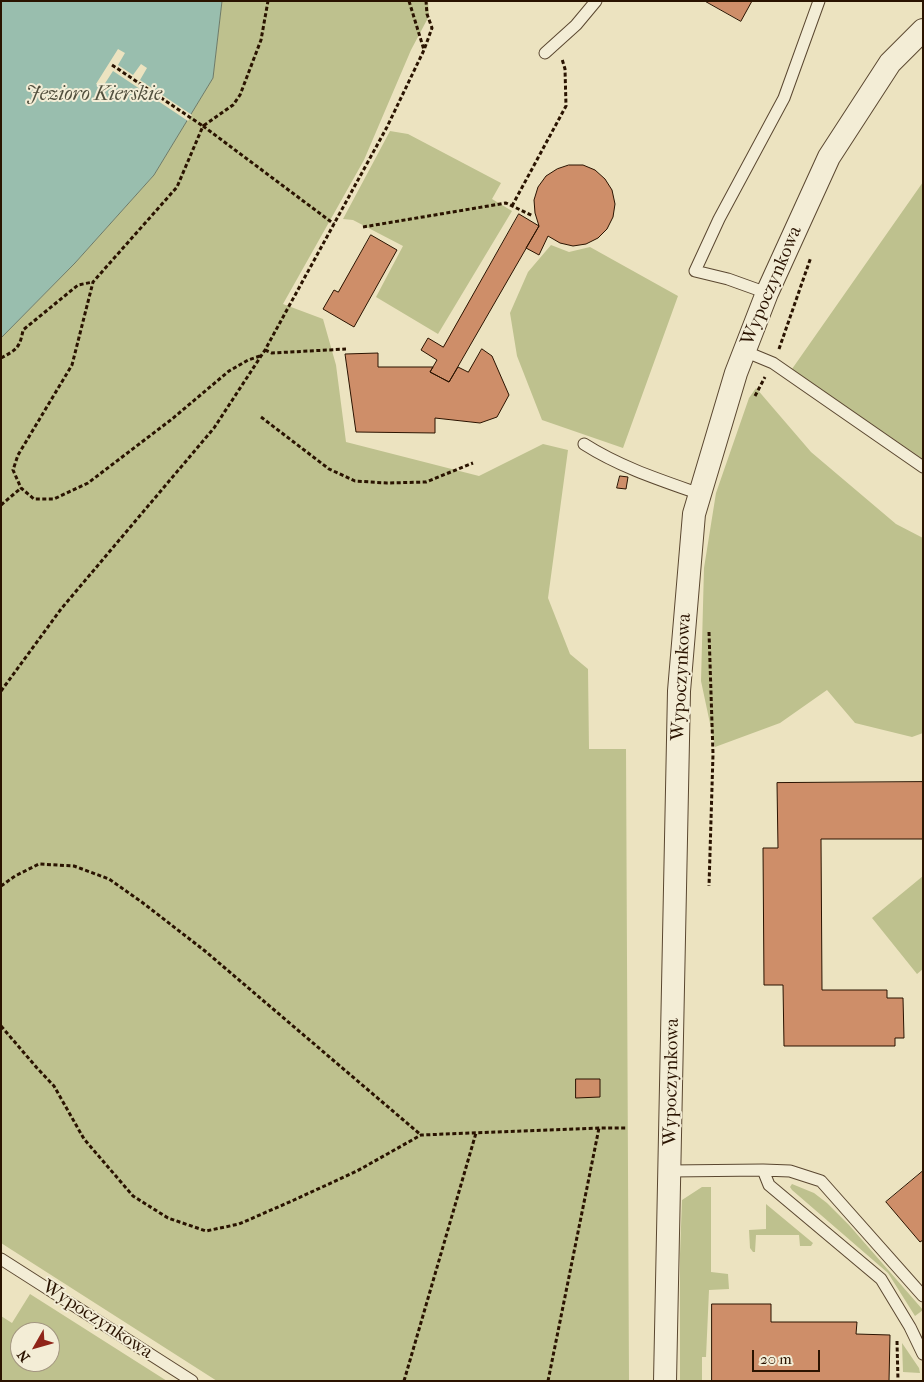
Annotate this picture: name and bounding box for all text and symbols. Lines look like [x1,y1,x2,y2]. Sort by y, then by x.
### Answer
water label: Jezioro Kierskie [26,83,162,107]
street label: Wypoczynkowa [737,223,807,349]
street label: Wypoczynkowa [667,613,697,741]
street label: Wypoczynkowa [659,1018,685,1146]
street label: Wypoczynkowa [37,1276,157,1364]
north arrow [10,1322,60,1372]
scale bar [754,1340,822,1372]
text: N [14,1347,34,1365]
text: 20 m [760,1350,792,1368]

